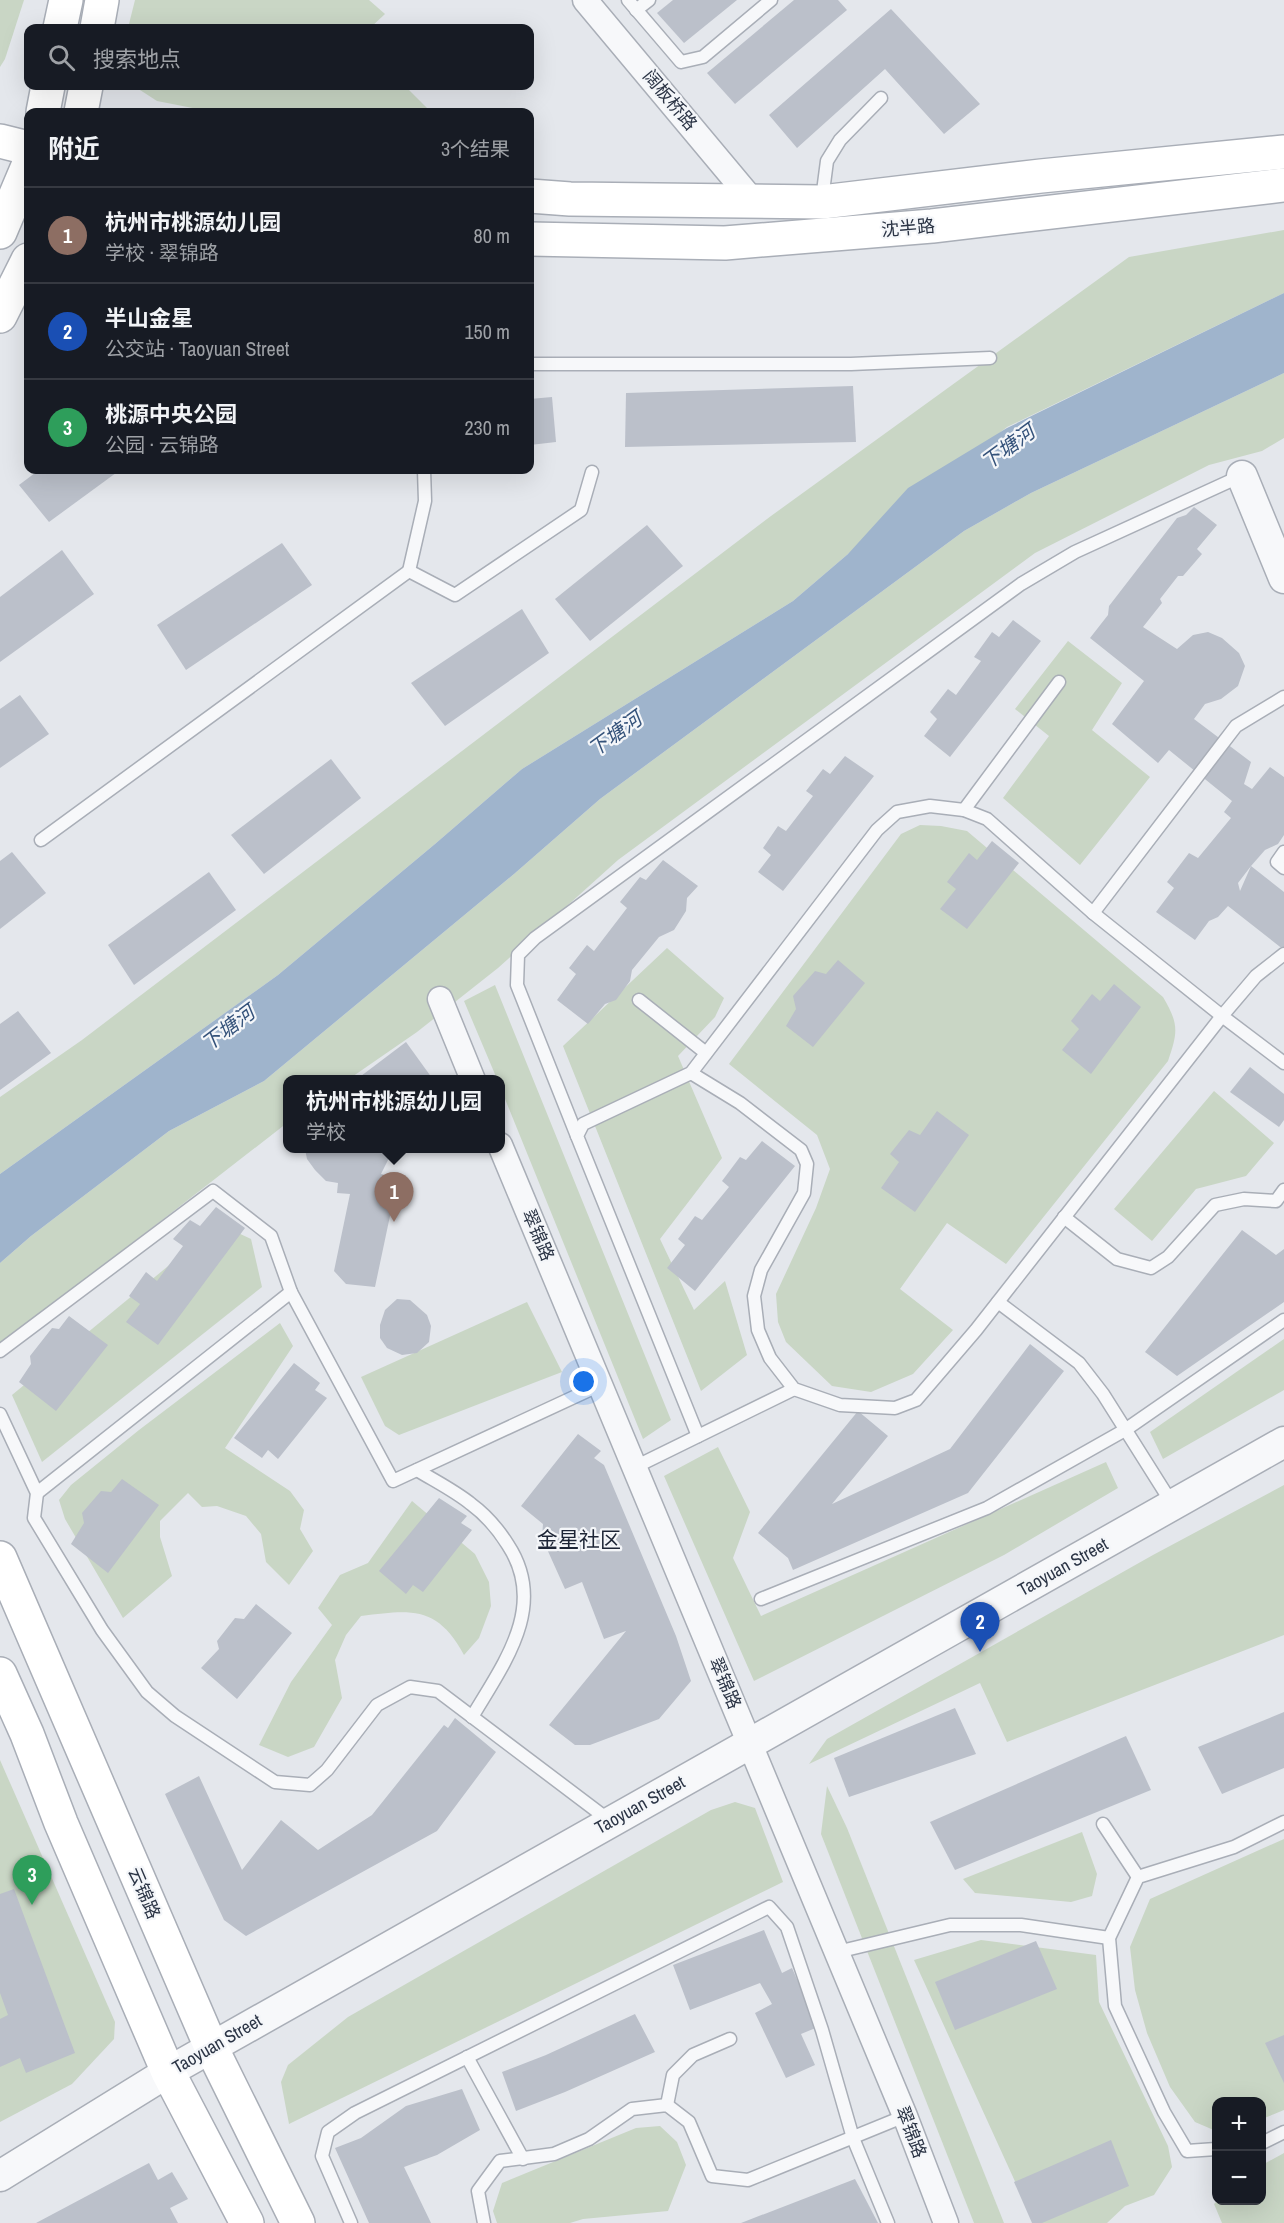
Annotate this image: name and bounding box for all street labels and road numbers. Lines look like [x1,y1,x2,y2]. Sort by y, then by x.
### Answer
street label: 阔板桥路 [638,64,703,135]
street label: 沈半路 [880,213,936,242]
street label: 翠锦路 [516,1205,561,1265]
street label: Taoyuan Street [1013,1531,1112,1602]
street label: 翠锦路 [703,1653,748,1713]
street label: Taoyuan Street [590,1769,689,1840]
street label: 云锦路 [122,1863,167,1923]
street label: Taoyuan Street [167,2008,266,2079]
street label: 翠锦路 [890,2102,933,2162]

